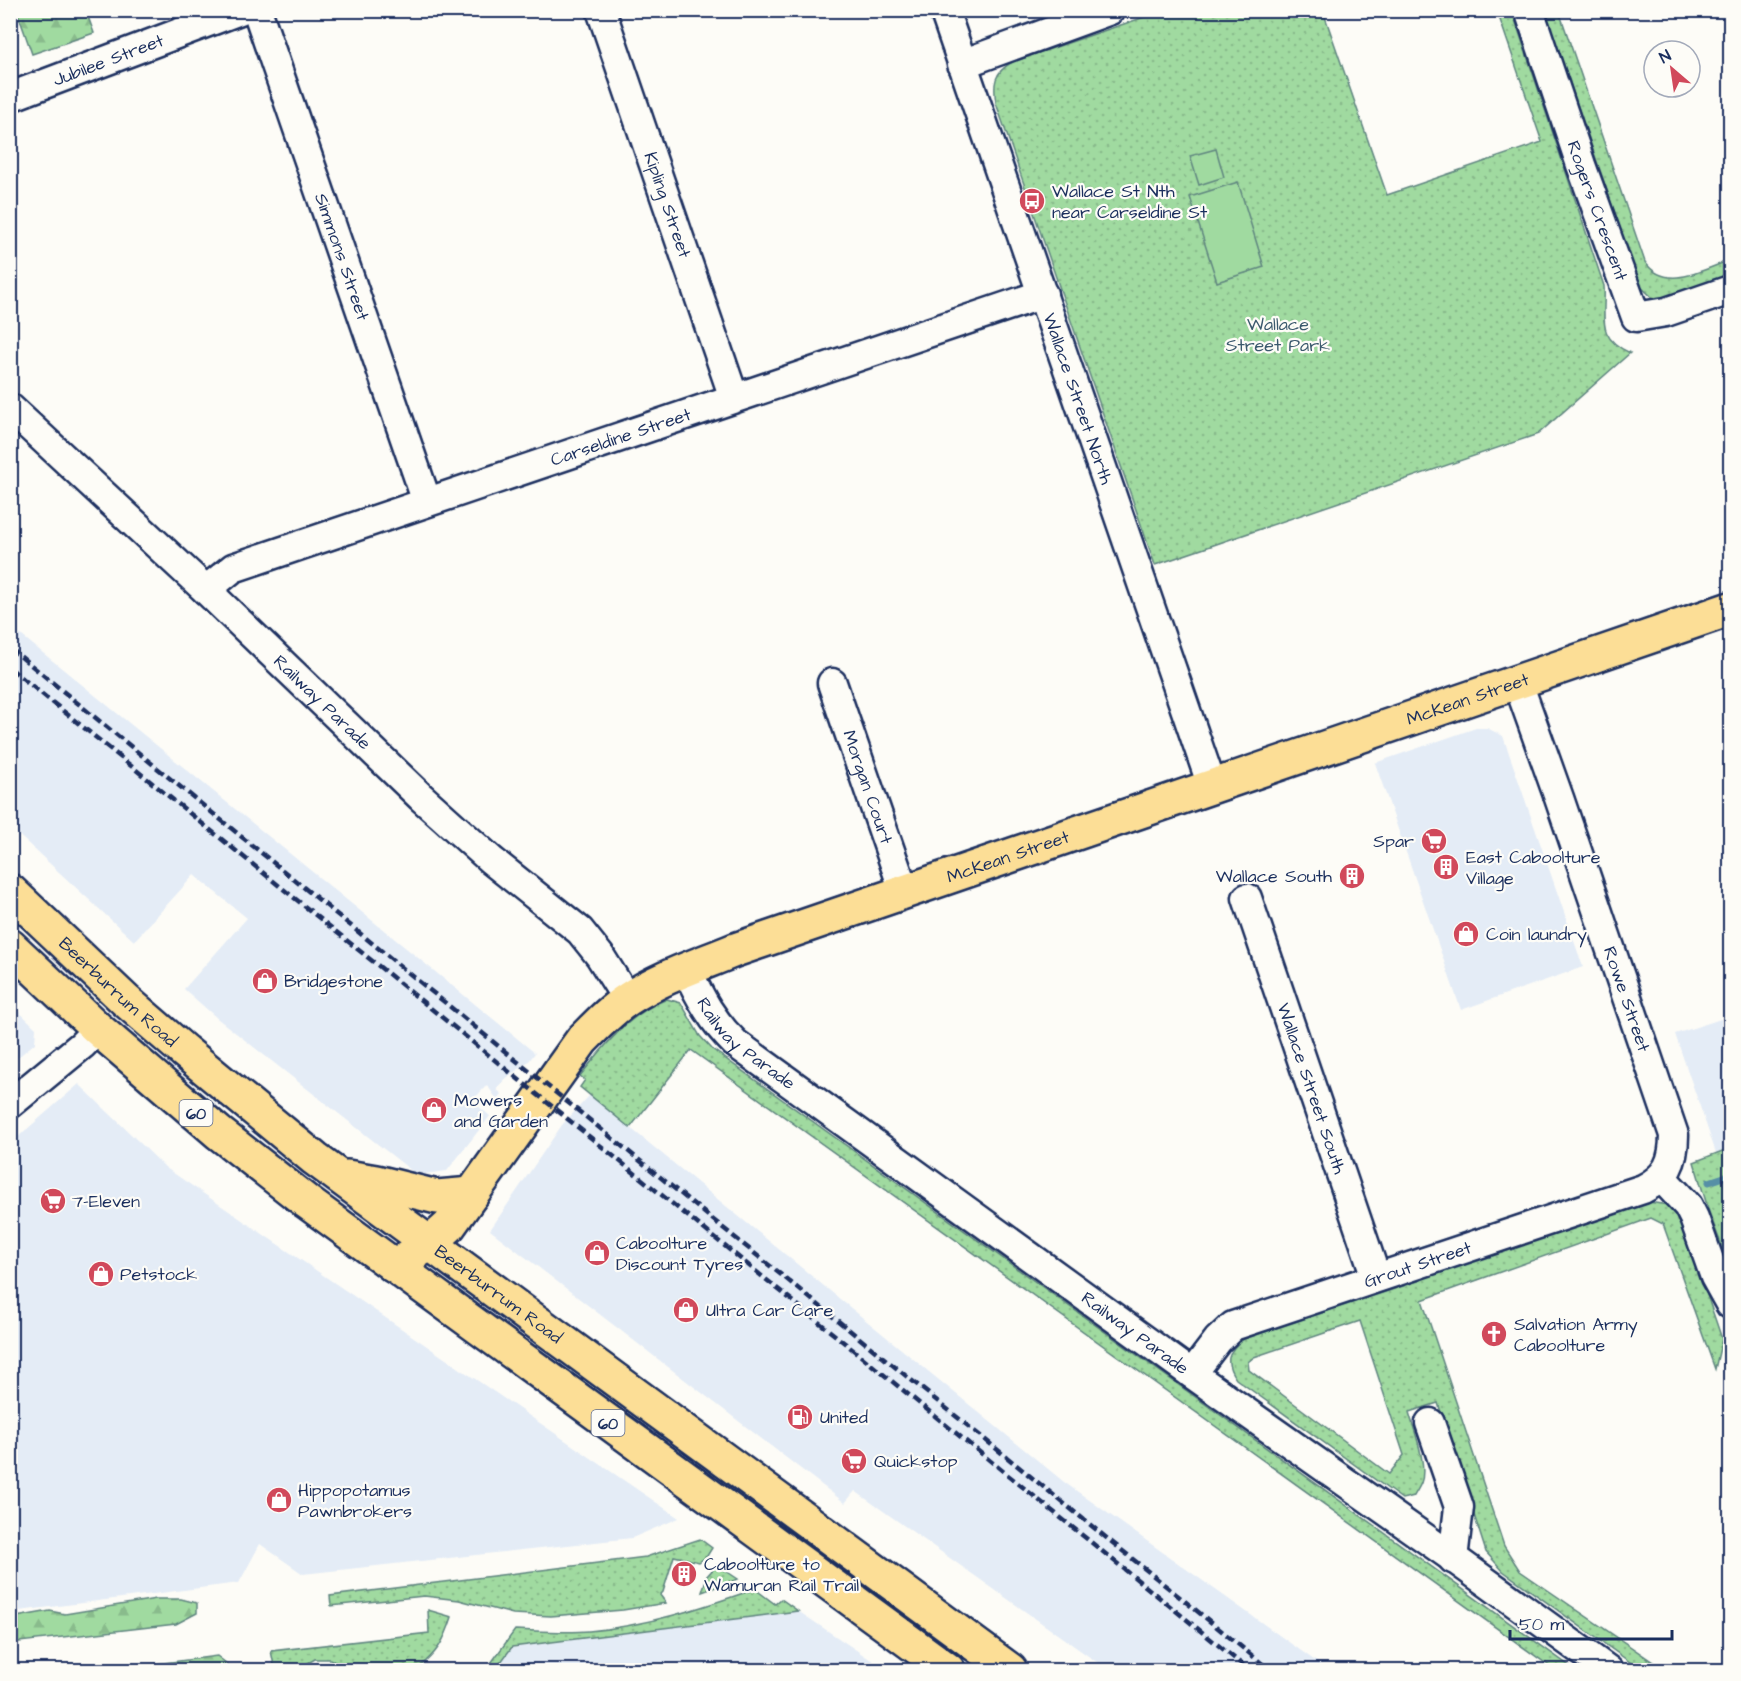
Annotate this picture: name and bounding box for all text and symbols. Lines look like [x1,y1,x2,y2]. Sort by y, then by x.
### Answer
street label: Jubilee Street [49,28,168,93]
north arrow [1642,39,1702,99]
text: N [1655,45,1675,69]
street label: Rogers Crescent [1561,137,1634,285]
street label: Kipling Street [638,149,697,262]
place label: Wallace St Nth near Carseldine St [1052,179,1208,225]
bus stop icon: Wallace St Nth near Carseldine St [1017,186,1047,216]
street label: Simmons Street [308,190,376,325]
street label: Wallace Street North [1037,310,1119,488]
park label: Wallace Street Park [1226,312,1330,358]
street label: Carseldine Street [547,402,695,473]
street label: Railway Parade [268,649,377,756]
street label: McKean Street [1403,667,1533,732]
street label: Morgan Court [836,727,899,848]
street label: McKean Street [943,824,1073,890]
supermarket icon: Spar [1419,826,1449,856]
place label: Spar [1373,829,1414,854]
place label: East Caboolture Village [1466,845,1601,892]
building icon: East Caboolture Village [1431,852,1461,882]
building icon: Wallace South [1337,861,1367,891]
place label: Wallace South [1216,864,1332,889]
shop icon: Coin laundry [1451,919,1481,949]
place label: Coin laundry [1486,922,1587,948]
street label: Beerburrum Road [53,931,183,1053]
street label: Rowe Street [1597,943,1656,1056]
shop icon: Bridgestone [250,966,280,996]
place label: Bridgestone [284,969,383,995]
street label: Railway Parade [690,993,800,1096]
street label: Wallace Street South [1271,1000,1352,1177]
place label: Mowers and Garden [454,1088,548,1134]
shop icon: Mowers and Garden [419,1095,449,1125]
road number: 60 [180,1100,212,1126]
supermarket icon: 7-Eleven [38,1186,68,1216]
place label: 7-Eleven [72,1189,140,1214]
place label: Caboolture Discount Tyres [616,1231,743,1278]
street label: Grout Street [1361,1235,1475,1294]
shop icon: Caboolture Discount Tyres [582,1238,612,1268]
street label: Beerburrum Road [429,1239,567,1350]
shop icon: Petstock [86,1259,116,1289]
place label: Petstock [120,1262,197,1287]
street label: Railway Parade [1076,1286,1194,1381]
shop icon: Ultra Car Care [671,1295,701,1325]
place label: Ultra Car Care [706,1298,833,1323]
place label: Salvation Army Caboolture [1514,1312,1638,1358]
church icon: Salvation Army Caboolture [1479,1319,1509,1349]
fuel station icon: United [785,1402,815,1432]
place label: United [820,1405,868,1430]
road number: 60 [592,1410,624,1436]
supermarket icon: Quickstop [839,1446,869,1476]
place label: Quickstop [874,1449,958,1474]
place label: Hippopotamus Pawnbrokers [298,1478,412,1524]
shop icon: Hippopotamus Pawnbrokers [264,1485,294,1515]
place label: Caboolture to Wamuran Rail Trail [704,1552,859,1598]
building icon: Caboolture to Wamuran Rail Trail [669,1559,699,1589]
scale bar [1510,1603,1672,1641]
text: 50 m [1519,1612,1564,1637]

